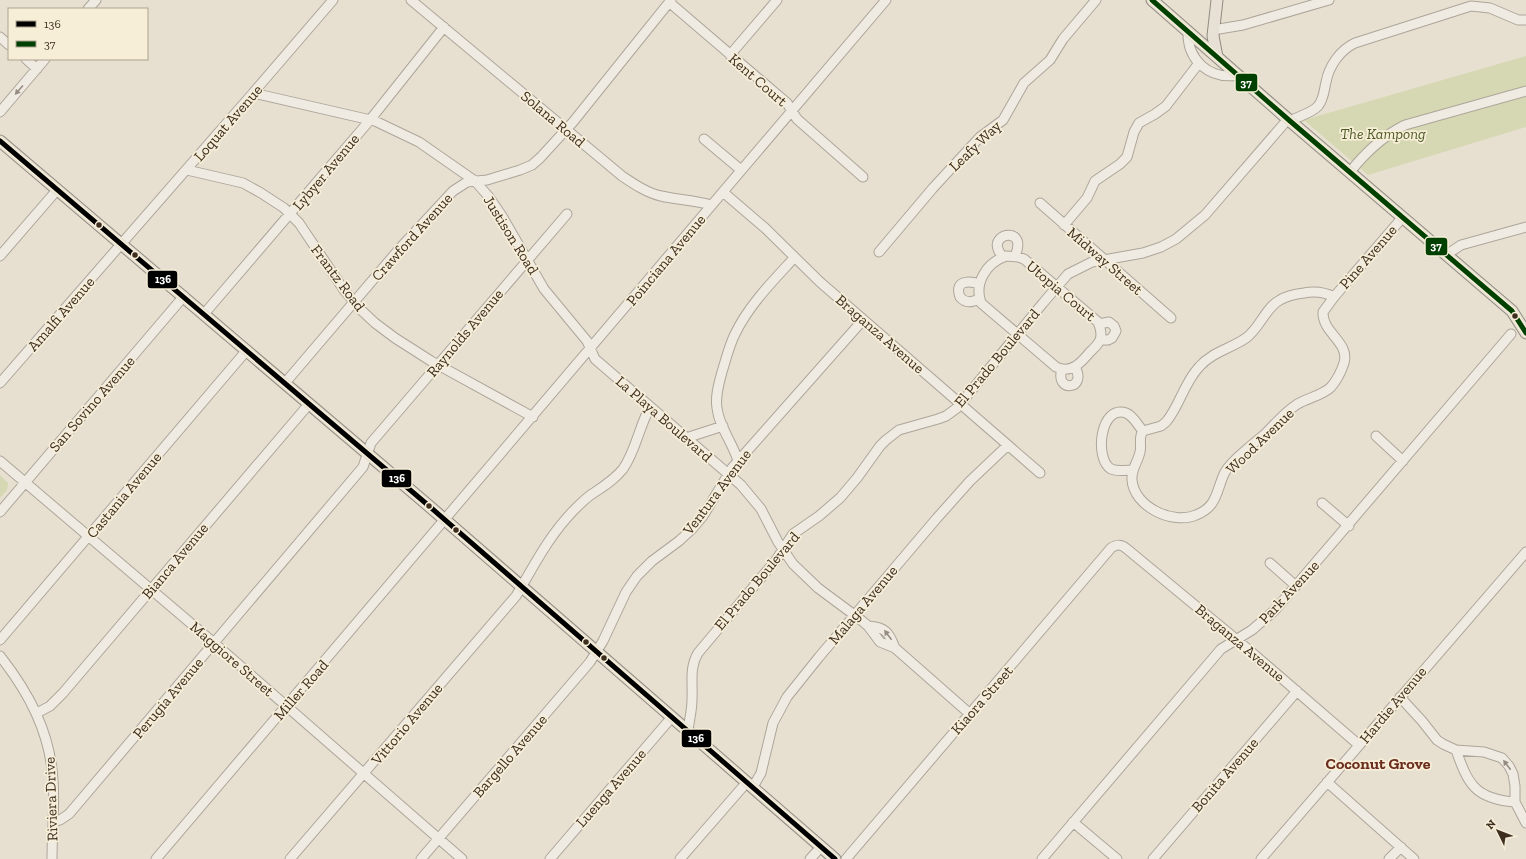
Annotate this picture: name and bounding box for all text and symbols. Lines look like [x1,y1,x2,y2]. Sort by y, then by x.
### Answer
legend [8,8,148,60]
text: 136 [44,17,61,31]
text: 37 [44,37,56,51]
street label: Kent Court [725,50,791,111]
line badge: 37 [1235,73,1258,92]
text: 37 [1240,77,1252,90]
street label: Loquat Avenue [190,81,266,165]
one-way arrow [14,85,23,96]
street label: Solana Road [517,87,589,152]
street label: Leafy Way [945,117,1005,175]
park label: The Kampong [1340,125,1426,143]
street label: Lybyer Avenue [289,130,363,214]
street label: Crawford Avenue [368,189,456,285]
street label: Justison Road [480,192,543,278]
street label: Poinciana Avenue [623,211,709,309]
unlabelled marker [94,220,104,230]
street label: Pine Avenue [1335,221,1401,293]
street label: Midway Street [1064,223,1147,299]
line badge: 37 [1425,237,1448,256]
text: 37 [1430,240,1442,253]
street label: Frantz Road [307,241,369,315]
unlabelled marker [130,250,140,260]
street label: Utopia Court [1023,257,1100,325]
line badge: 136 [147,270,178,289]
street label: Amalfi Avenue [24,273,98,355]
text: 136 [155,273,171,286]
street label: Raynolds Avenue [423,285,507,381]
street label: Braganza Avenue [832,291,928,377]
street label: El Prado Boulevard [951,304,1044,411]
unlabelled marker [1510,311,1520,321]
street label: San Sovino Avenue [45,352,139,456]
street label: La Playa Boulevard [612,372,717,466]
street label: Wood Avenue [1222,404,1298,478]
street label: Ventura Avenue [678,446,755,539]
street label: Castania Avenue [83,448,165,542]
line badge: 136 [381,469,412,488]
text: 136 [389,472,405,485]
unlabelled marker [424,501,434,511]
street label: Bianca Avenue [138,519,212,603]
unlabelled marker [451,525,461,535]
street label: El Prado Boulevard [711,527,804,634]
street label: Park Avenue [1255,557,1323,627]
street label: Malaga Avenue [825,562,901,648]
street label: Braganza Avenue [1192,600,1288,686]
street label: Maggiore Street [186,618,278,700]
one-way arrow [883,629,892,640]
unlabelled marker [581,637,591,647]
unlabelled marker [599,653,609,663]
street label: Perugia Avenue [129,654,207,742]
street label: Miller Road [270,656,333,724]
street label: Kiaora Street [947,662,1017,738]
street label: Hardie Avenue [1356,663,1430,747]
street label: Vittorio Avenue [367,679,446,769]
street label: Bargello Avenue [469,711,551,801]
line badge: 136 [681,729,712,748]
text: 136 [688,732,704,745]
street label: Bonita Avenue [1188,734,1262,816]
street label: Luenga Avenue [572,745,650,831]
district label: Coconut Grove [1326,754,1431,773]
street label: Riviera Drive [41,757,61,841]
one-way arrow [1503,759,1511,770]
north arrow [1478,811,1518,851]
text: N [1483,817,1499,832]

